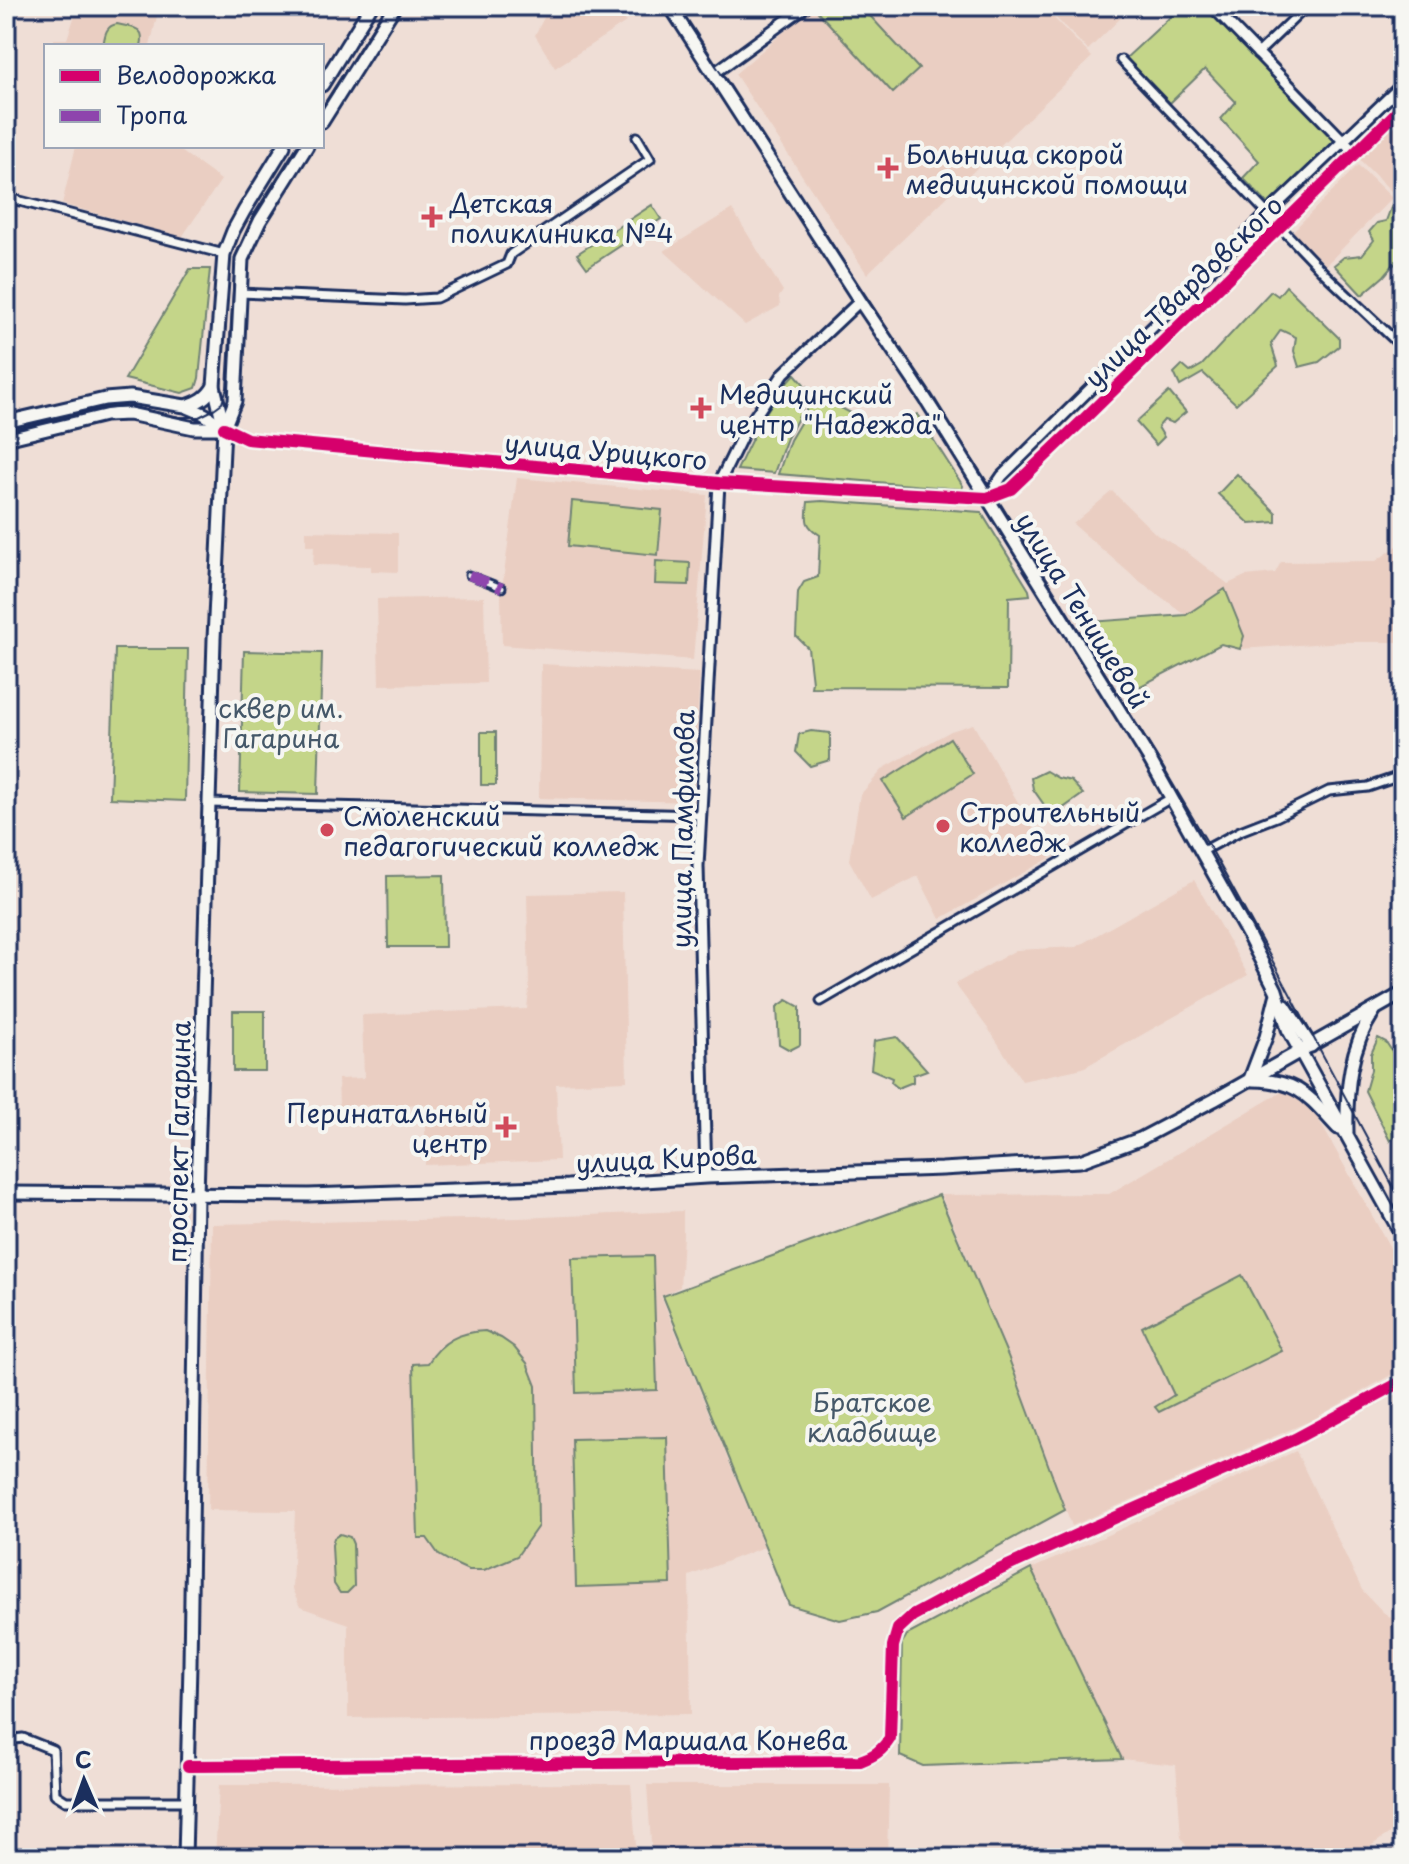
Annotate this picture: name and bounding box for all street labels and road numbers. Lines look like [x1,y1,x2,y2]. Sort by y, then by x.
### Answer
street label: улица Твардовского [1075,186,1291,396]
street label: улица Урицкого [503,423,709,479]
street label: улица Тенишевой [1007,504,1159,716]
street label: улица Памфилова [660,708,704,949]
street label: проспект Гагарина [156,1020,200,1264]
street label: улица Кирова [575,1134,758,1182]
street label: проезд Маршала Конева [529,1720,848,1759]

